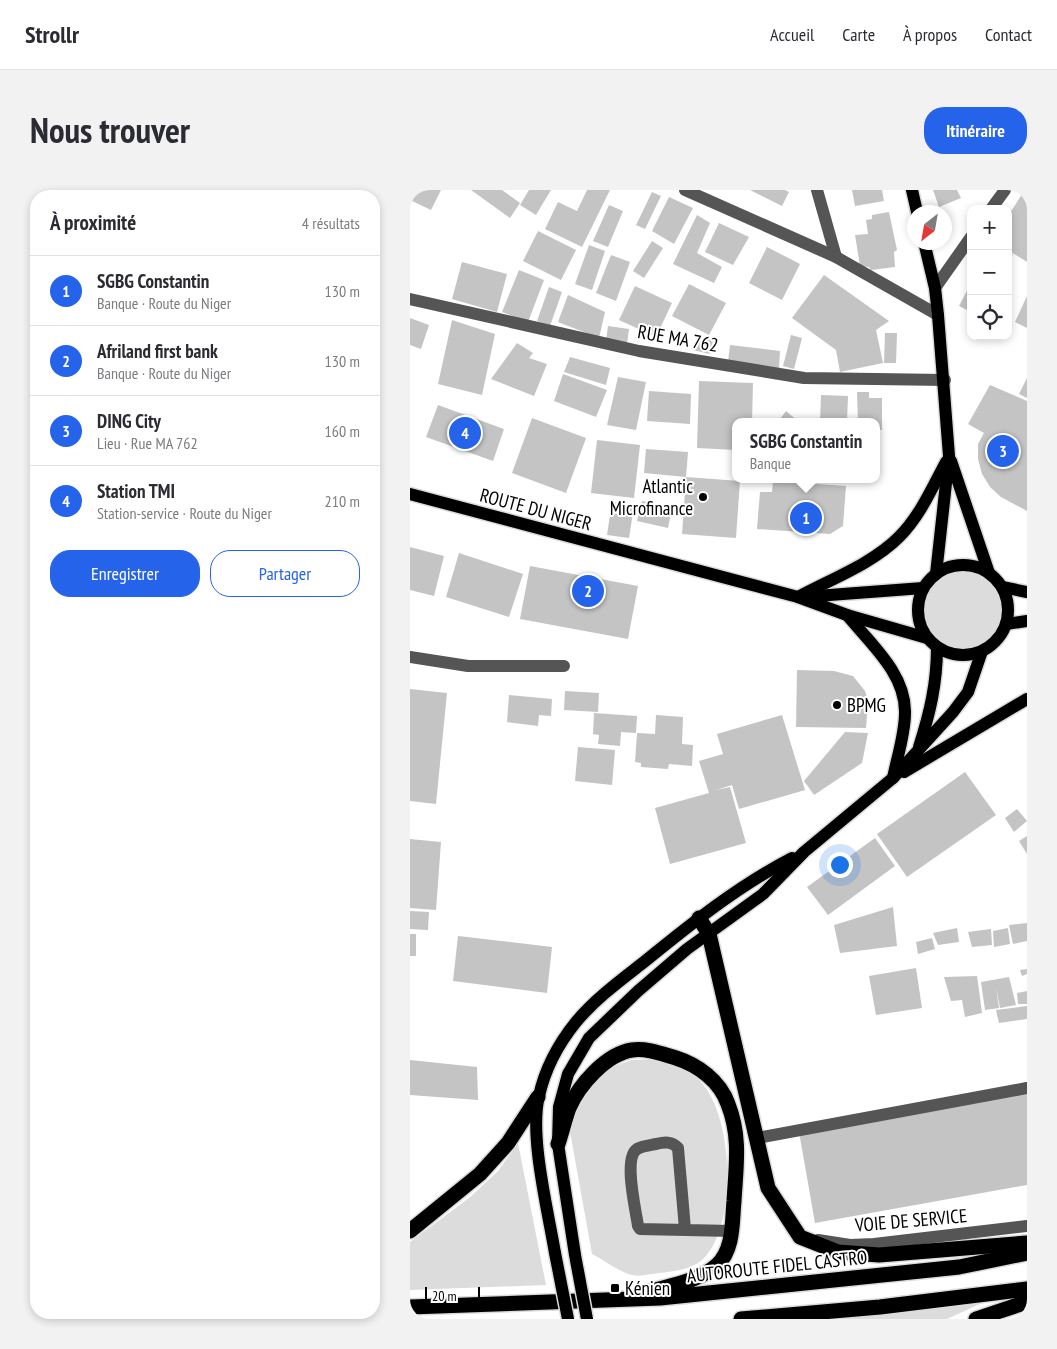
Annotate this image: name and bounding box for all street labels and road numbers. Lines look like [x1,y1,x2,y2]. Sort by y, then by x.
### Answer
street label: RUE MA 762 [636,319,720,357]
street label: ROUTE DU NIGER [477,483,595,535]
street label: VOIE DE SERVICE [853,1203,968,1237]
street label: AUTOROUTE FIDEL CASTRO [686,1245,868,1287]

